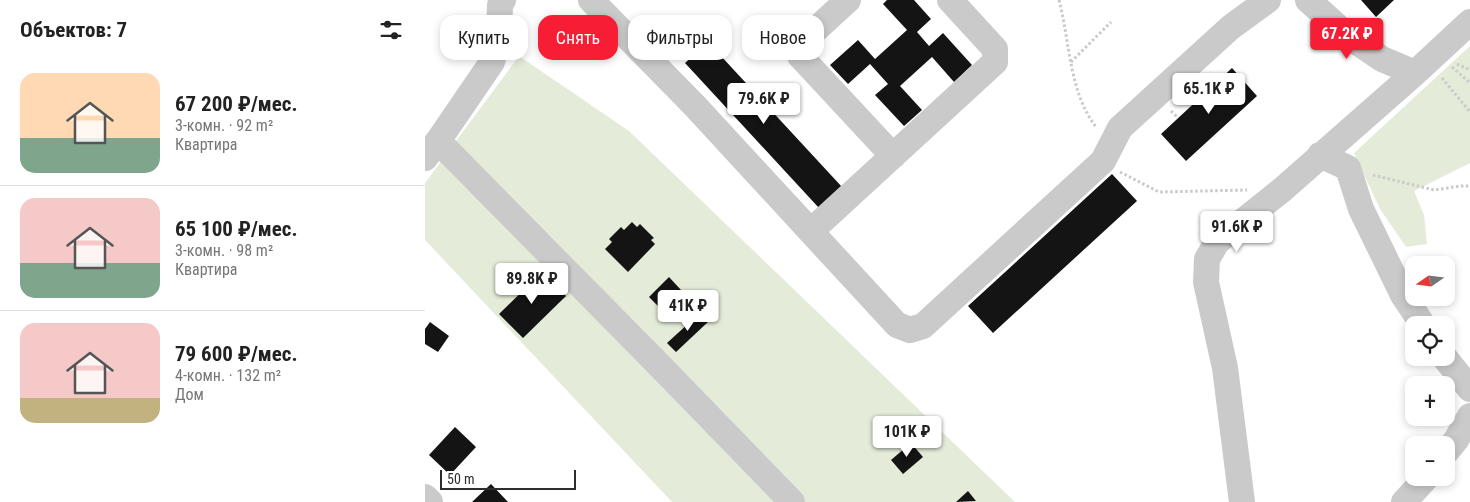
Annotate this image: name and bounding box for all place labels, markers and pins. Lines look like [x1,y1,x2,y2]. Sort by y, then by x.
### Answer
pin: 67.2K ₽ [1301,18,1393,60]
pin: 65.1K ₽ [1163,72,1255,115]
pin: 79.6K ₽ [718,82,810,125]
pin: 91.6K ₽ [1191,210,1283,253]
pin: 89.8K ₽ [486,262,578,305]
pin: 41K ₽ [653,290,723,332]
pin: 101K ₽ [866,416,948,458]

